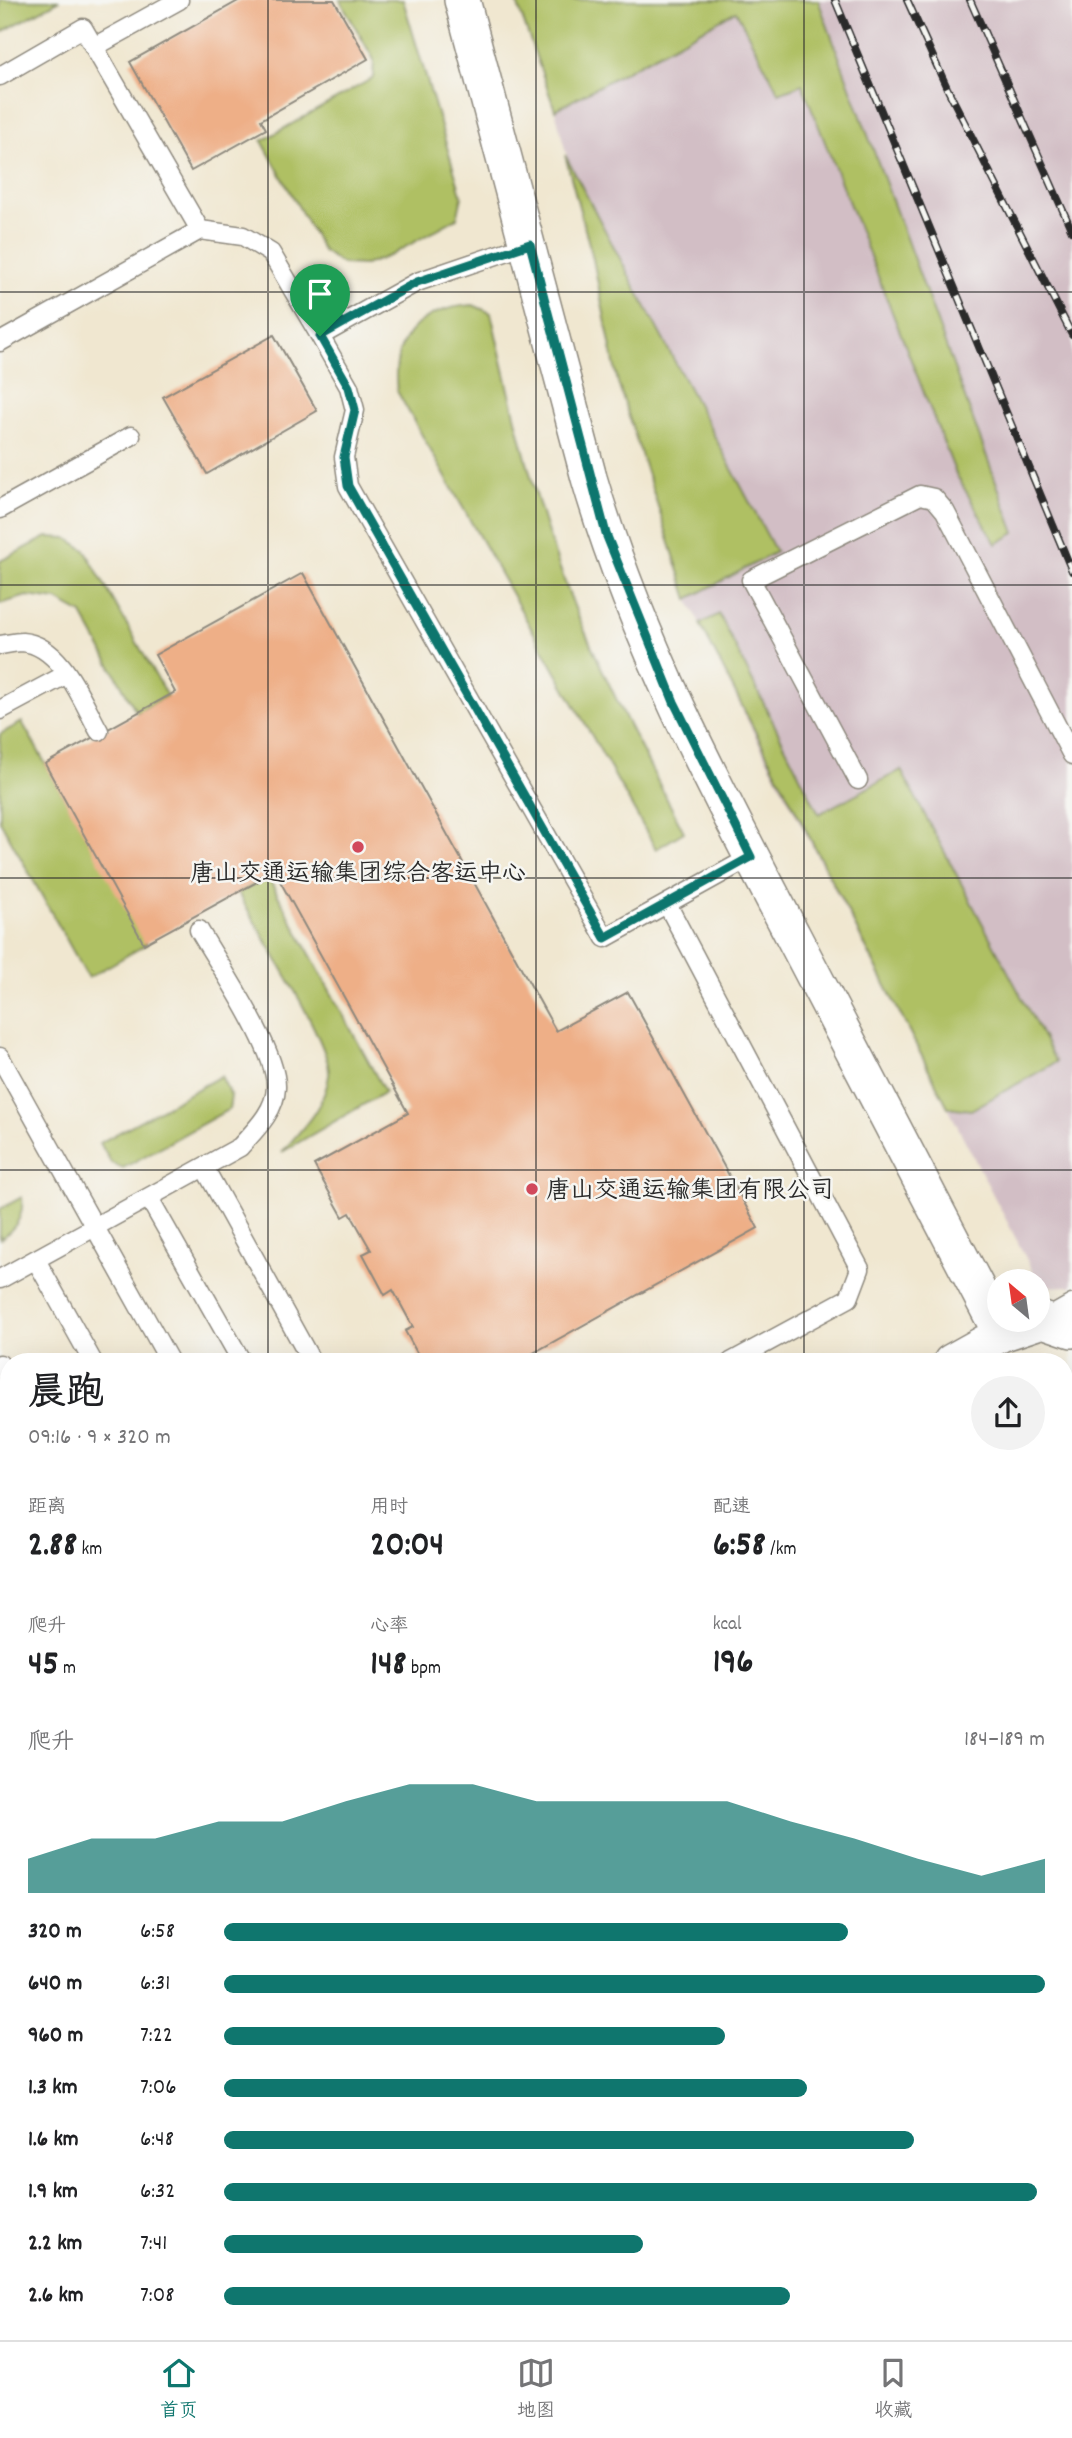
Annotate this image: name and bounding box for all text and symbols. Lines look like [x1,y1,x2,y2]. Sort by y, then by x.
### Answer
pin [290,264,350,336]
icon: arrive [301,275,339,313]
marker: 唐山交通运输集团综合客运中心 [350,839,366,855]
place label: 唐山交通运输集团综合客运中心 [190,858,526,892]
place label: 唐山交通运输集团有限公司 [546,1175,834,1209]
marker: 唐山交通运输集团有限公司 [524,1181,540,1197]
north arrow [987,1269,1050,1332]
map controls [987,1269,1050,1332]
text: 晨跑 [28,1368,104,1423]
button: share [971,1376,1045,1450]
text: 09:16 · 9 × 320 m [28,1422,171,1455]
text: 距离 [28,1495,66,1522]
text: 用时 [370,1495,408,1522]
text: 配速 [713,1495,751,1522]
text: 2.88 [28,1522,77,1572]
text: 20:04 [370,1522,444,1572]
text: 6:58 [713,1522,766,1572]
text: km [77,1537,102,1564]
text: /km [766,1537,796,1564]
text: kcal [713,1612,742,1639]
text: 爬升 [28,1614,66,1641]
text: 心率 [370,1614,408,1641]
text: 196 [713,1639,754,1689]
text: 45 [28,1641,59,1691]
text: 148 [370,1641,407,1691]
text: m [59,1656,76,1683]
text: bpm [407,1656,441,1683]
text: 184–189 m [964,1724,1045,1757]
text: 爬升 [28,1727,74,1760]
text: 320 m [28,1916,82,1949]
text: 6:58 [140,1916,175,1949]
text: 640 m [28,1968,82,2001]
text: 6:31 [140,1968,170,2001]
text: 960 m [28,2020,83,2053]
text: 7:22 [140,2020,173,2053]
text: 1.3 km [28,2072,78,2105]
text: 7:06 [140,2072,176,2105]
text: 1.6 km [28,2124,79,2157]
text: 6:48 [140,2124,174,2157]
text: 1.9 km [28,2176,78,2209]
text: 6:32 [140,2176,175,2209]
text: 2.2 km [28,2228,82,2261]
text: 7:41 [140,2228,167,2261]
text: 2.6 km [28,2280,84,2313]
text: 7:08 [140,2280,174,2313]
tab: 首页 [160,2354,198,2426]
tab: 地图 [517,2354,555,2426]
tab: 收藏 [874,2354,912,2426]

